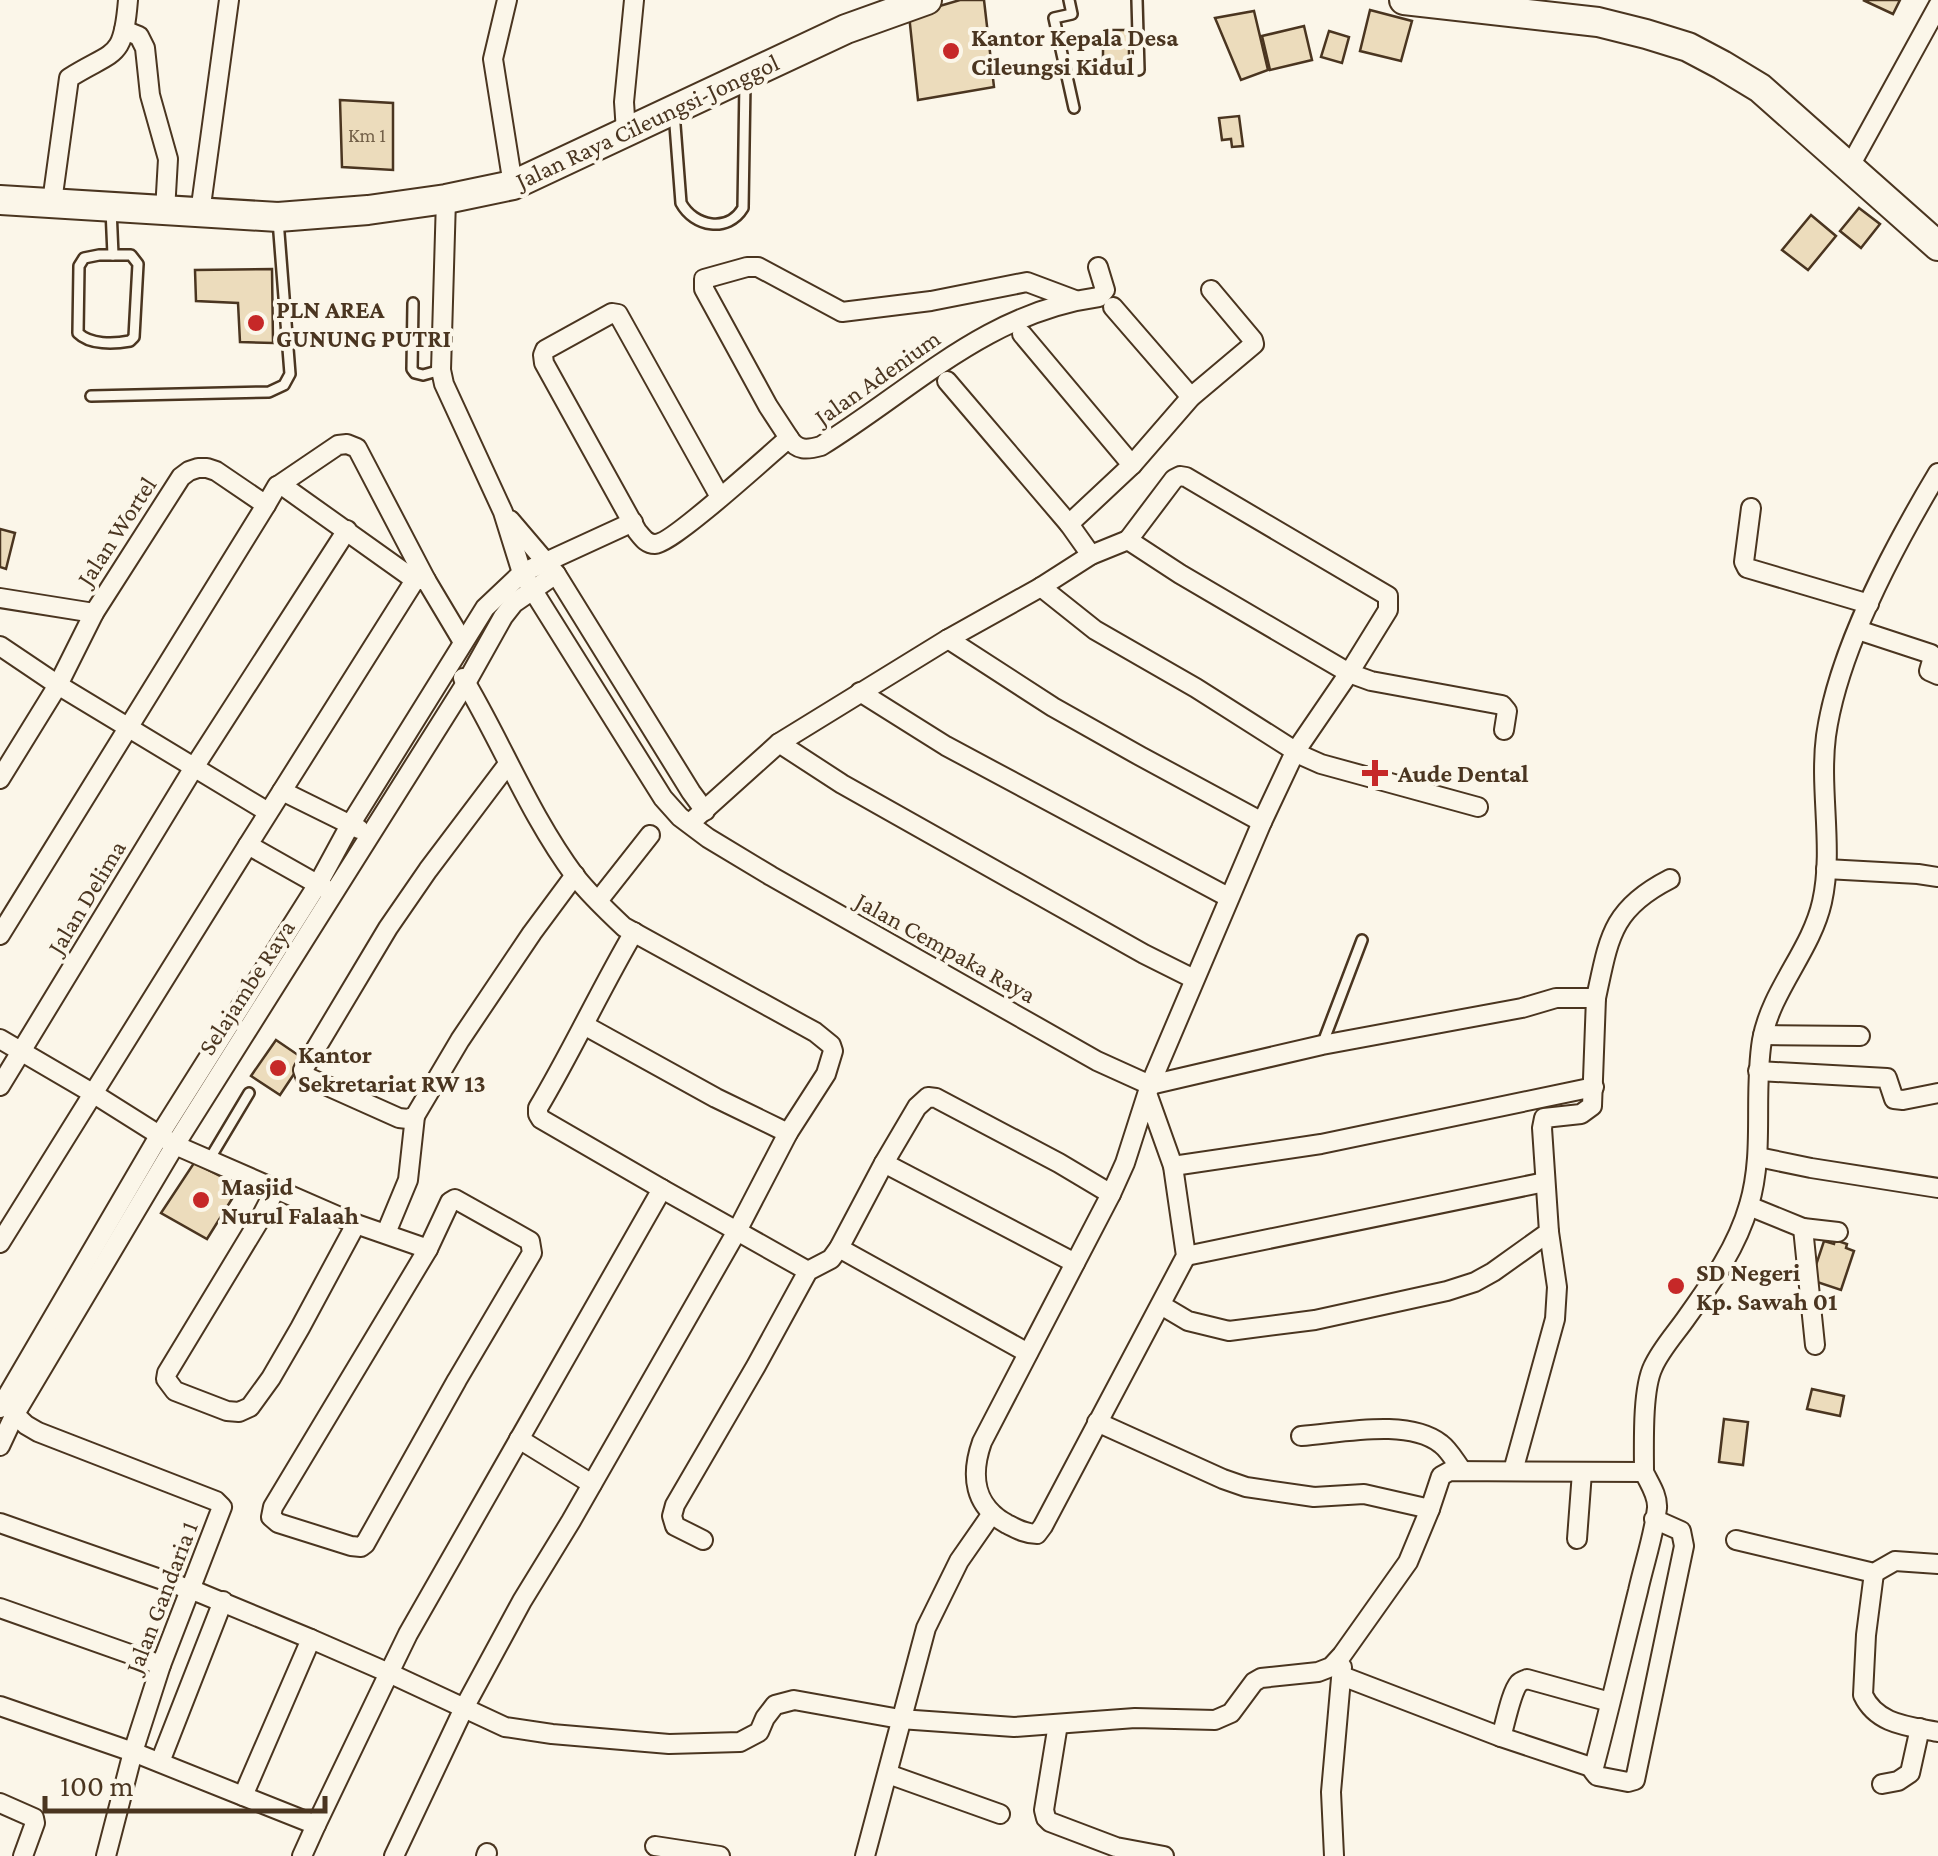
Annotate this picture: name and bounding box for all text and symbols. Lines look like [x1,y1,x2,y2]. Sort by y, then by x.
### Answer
place label: Kantor Kepala Desa Cileungsi Kidul [971,24,1179,80]
marker: Kantor Kepala Desa Cileungsi Kidul [940,40,962,62]
street label: Jalan Raya Cileungsi-Jonggol [510,49,783,196]
house number: Km 1 [348,124,386,146]
place label: PLN AREA GUNUNG PUTRI [276,296,451,352]
marker: PLN AREA GUNUNG PUTRI [245,312,267,334]
street label: Jalan Adenium [808,324,946,433]
street label: Jalan Wortel [70,472,162,593]
marker: Aude Dental [1362,760,1388,786]
place label: Aude Dental [1397,760,1529,787]
street label: Jalan Delima [41,835,132,961]
street label: Jalan Cempaka Raya [849,886,1041,1009]
street label: Selajambe Raya [193,915,301,1060]
place label: Kantor Sekretariat RW 13 [298,1041,486,1097]
marker: Kantor Sekretariat RW 13 [267,1057,289,1079]
place label: Masjid Nurul Falaah [221,1173,359,1229]
marker: Masjid Nurul Falaah [190,1189,212,1211]
place label: SD Negeri Kp. Sawah 01 [1696,1259,1837,1315]
marker: SD Negeri Kp. Sawah 01 [1665,1275,1687,1297]
street label: Jalan Gandaria 1 [119,1517,204,1679]
scale bar [45,1751,325,1813]
text: 100 m [60,1769,134,1802]

